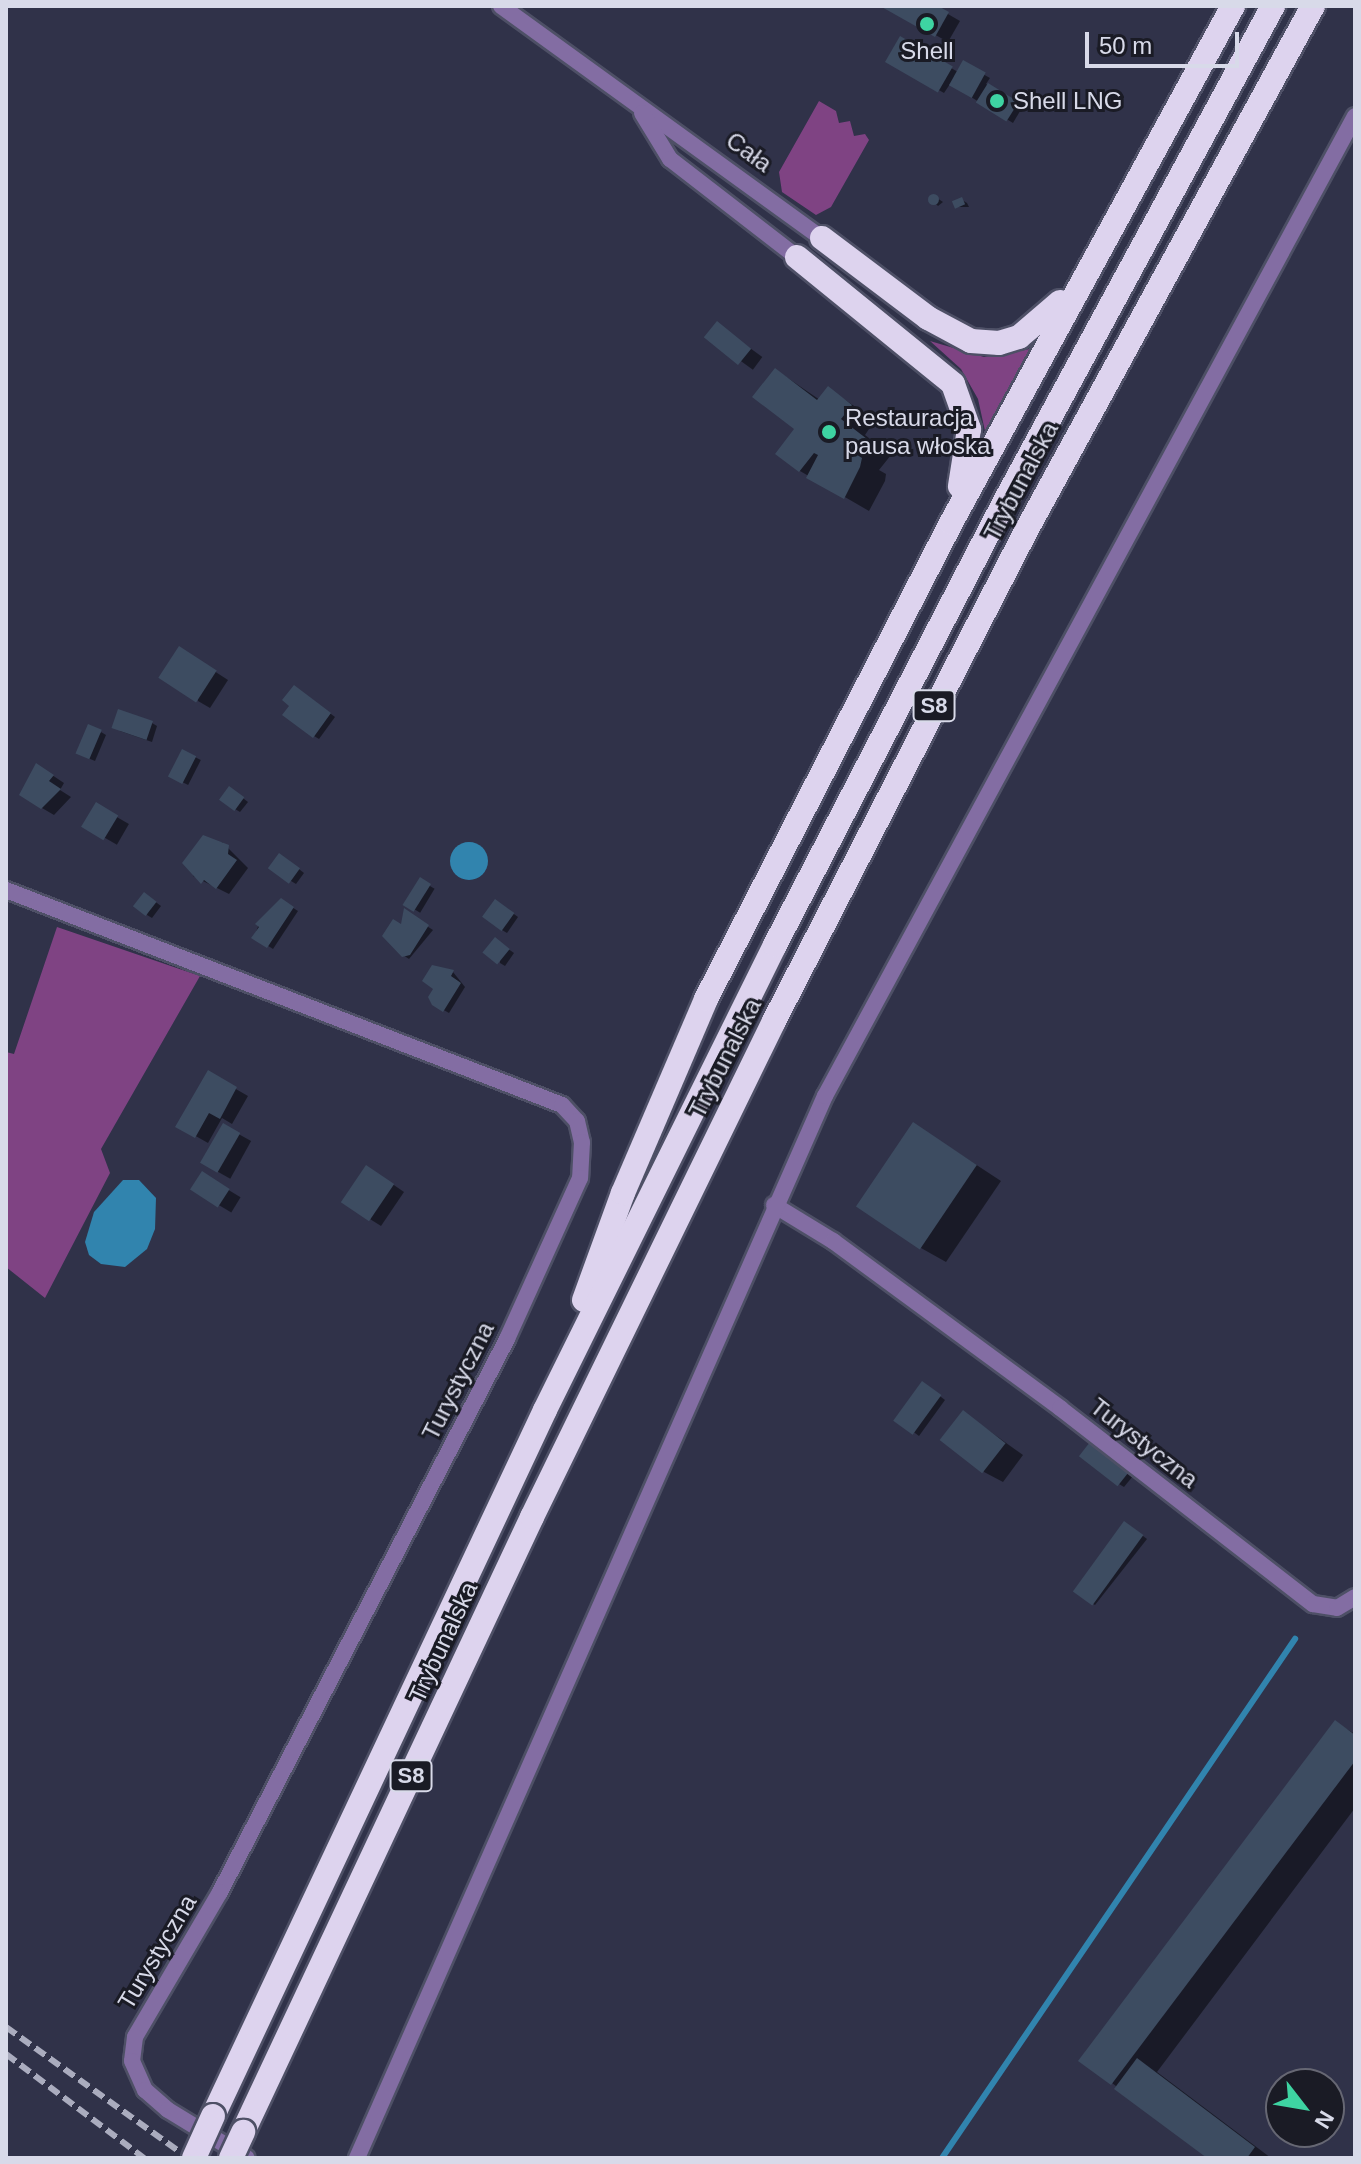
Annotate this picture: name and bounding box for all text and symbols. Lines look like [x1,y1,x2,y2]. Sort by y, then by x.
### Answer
marker: Shell [918,15,936,33]
scale bar [1089,16,1243,66]
text: 50 m [1099,32,1152,59]
place label: Shell [900,37,954,65]
place label: Shell LNG [1013,87,1122,115]
marker: Shell LNG [988,92,1006,110]
street label: Cała [721,126,777,178]
place label: Restauracja pausa włoska [845,404,990,460]
street label: Trybunalska [978,417,1064,545]
marker: Restauracja pausa włoska [820,423,838,441]
road number: S8 [912,688,956,724]
street label: Trybunalska [683,994,767,1122]
street label: Turystyczna [416,1317,500,1445]
street label: Turystyczna [1085,1392,1203,1494]
street label: Trybunalska [403,1577,483,1707]
road number: S8 [389,1758,433,1794]
street label: Turystyczna [112,1890,202,2014]
north arrow [1265,2068,1345,2148]
text: N [1309,2106,1339,2133]

